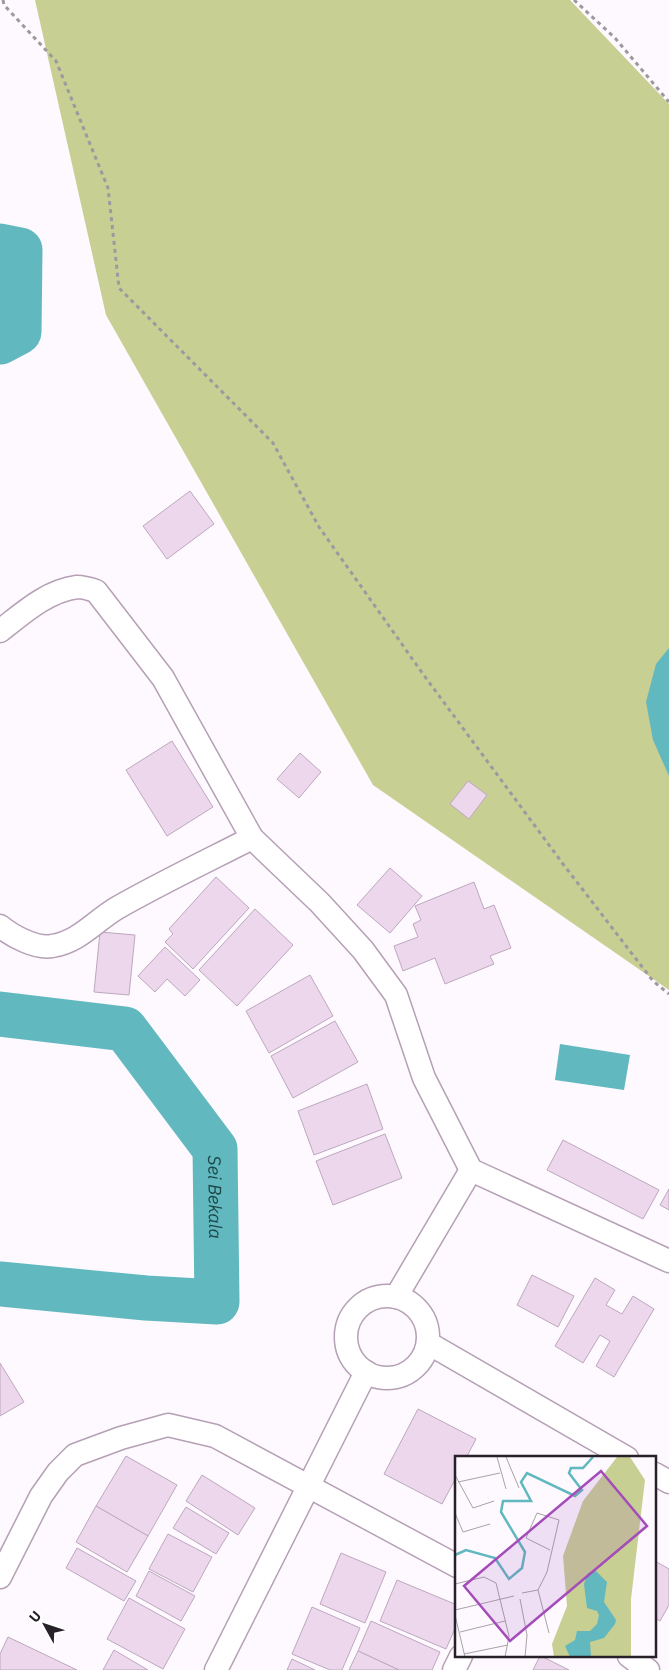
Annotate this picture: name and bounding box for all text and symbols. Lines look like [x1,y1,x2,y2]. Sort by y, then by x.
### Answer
water label: Sei Bekala [204,1155,228,1239]
inset map [455,1456,656,1658]
north arrow [20,1600,70,1650]
text: U [25,1607,45,1626]

